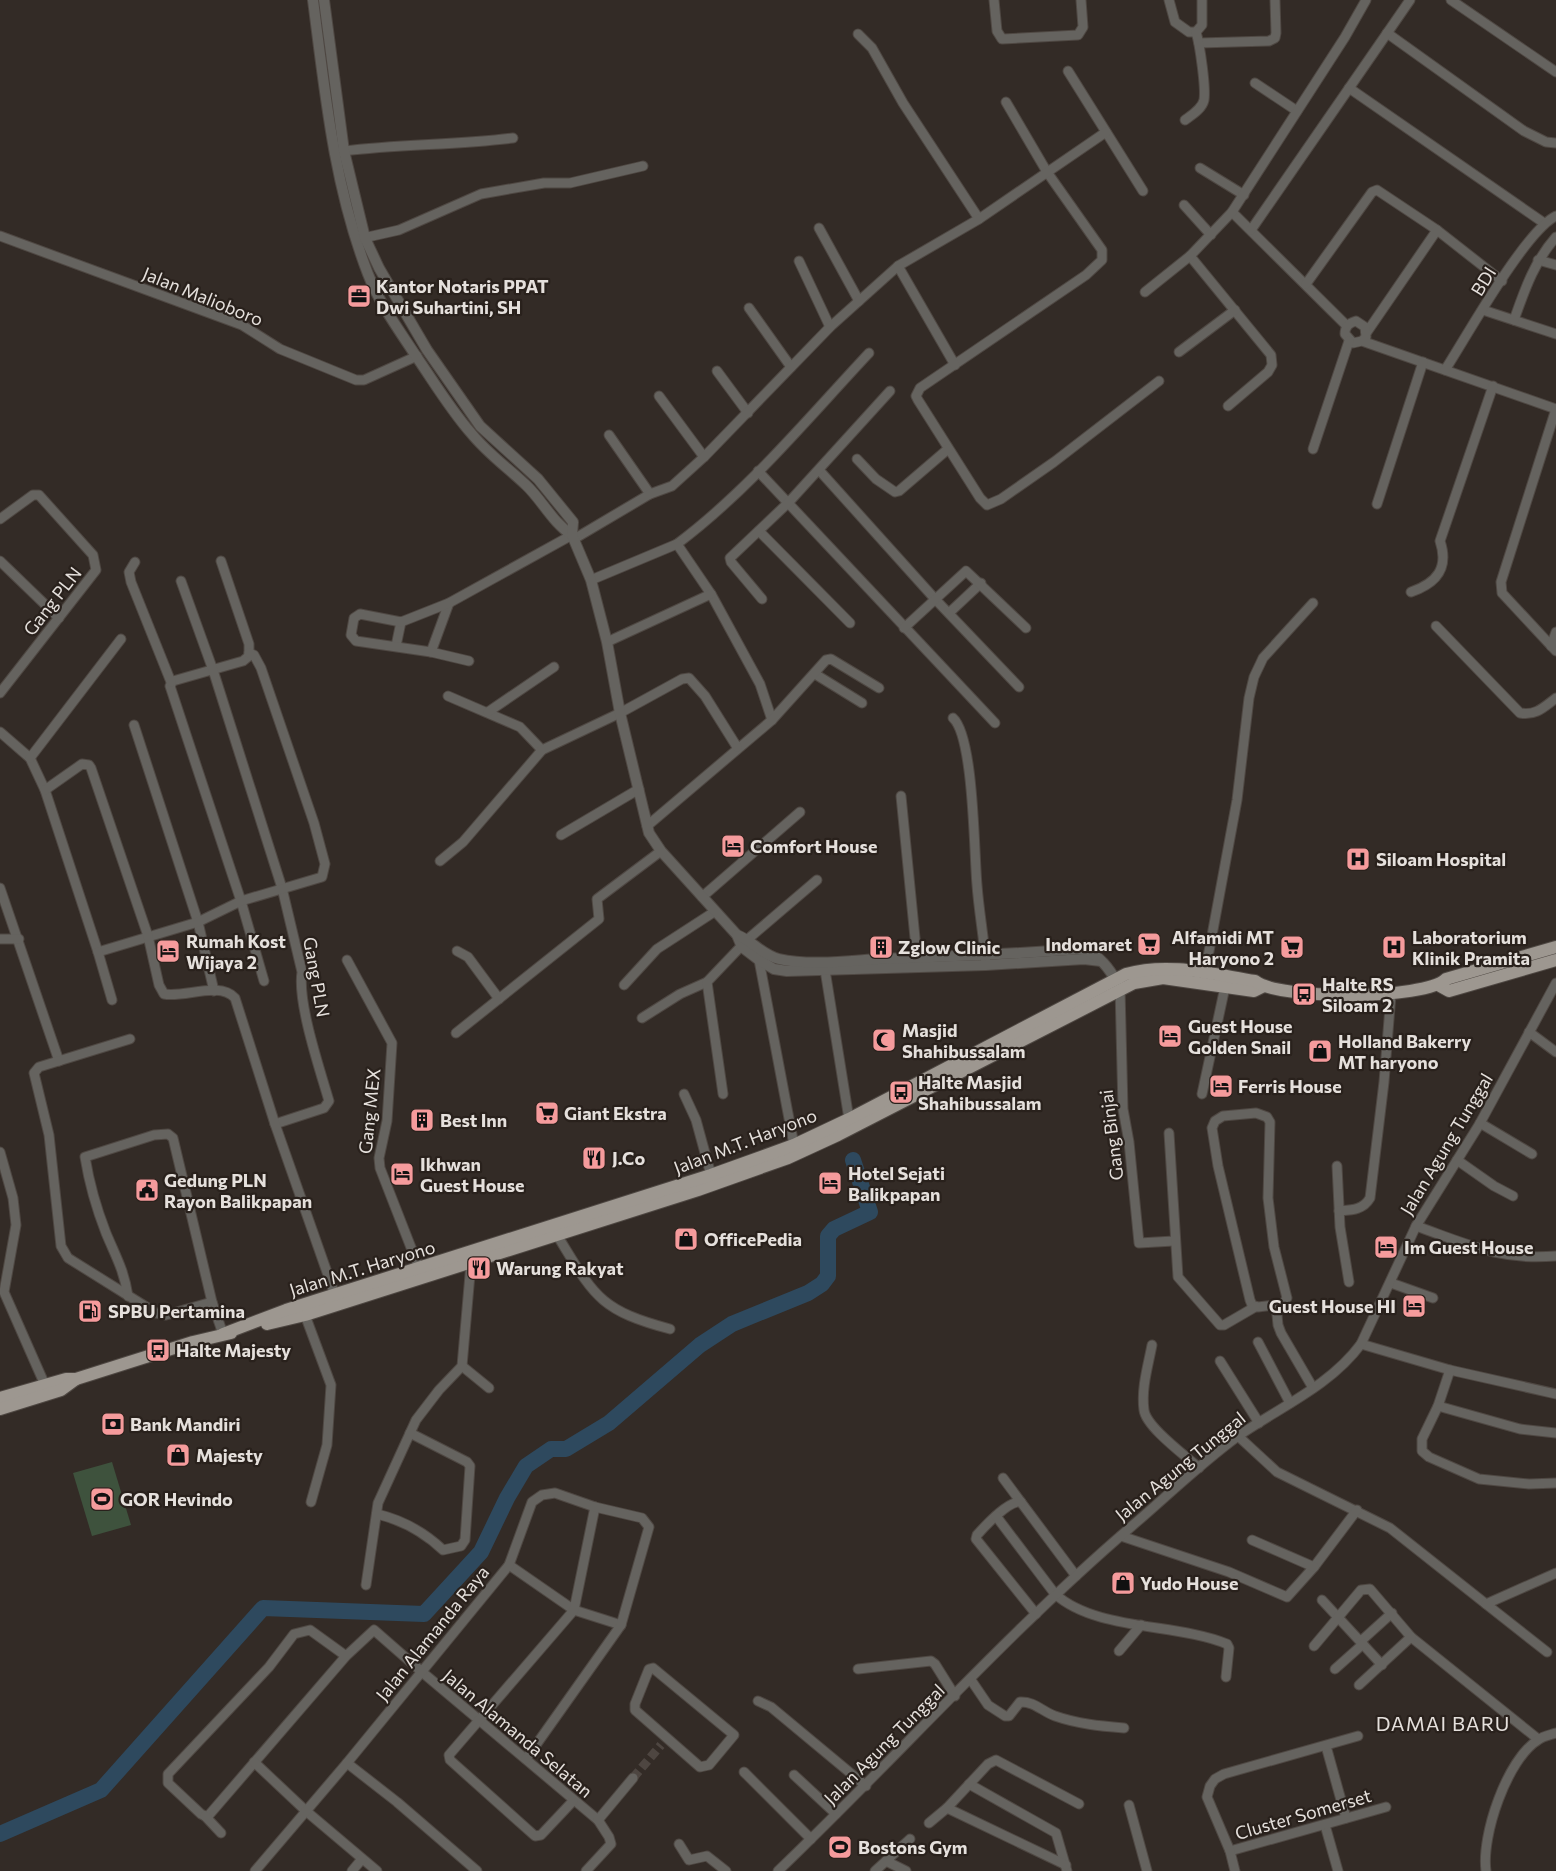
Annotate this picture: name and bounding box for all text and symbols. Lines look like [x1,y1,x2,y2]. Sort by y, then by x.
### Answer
street label: Jalan Malioboro [140,262,266,330]
street label: BDI [1466,262,1500,300]
place label: Kantor Notaris PPAT Dwi Suhartini, SH [376,275,549,318]
office icon: Kantor Notaris PPAT Dwi Suhartini, SH [346,283,372,309]
street label: Gang PLN [18,562,86,640]
hotel icon: Comfort House [720,833,746,859]
place label: Comfort House [750,835,877,857]
hospital icon: Siloam Hospital [1345,846,1371,872]
place label: Siloam Hospital [1376,848,1506,870]
place label: Alfamidi MT Haryono 2 [1172,926,1274,969]
place label: Laboratorium Klinik Pramita [1412,926,1530,969]
place label: Rumah Kost Wijaya 2 [186,930,286,973]
supermarket icon: Indomaret [1136,931,1162,957]
place label: Indomaret [1045,933,1132,955]
building icon: Zglow Clinic [868,934,894,960]
supermarket icon: Alfamidi MT Haryono 2 [1279,934,1305,960]
hospital icon: Laboratorium Klinik Pramita [1381,934,1407,960]
street label: Gang PLN [299,935,335,1019]
place label: Zglow Clinic [898,936,1001,958]
hotel icon: Rumah Kost Wijaya 2 [155,938,181,964]
place label: Halte RS Siloam 2 [1322,973,1394,1016]
bus stop icon: Halte RS Siloam 2 [1291,981,1317,1007]
place label: Guest House Golden Snail [1188,1015,1293,1058]
place label: Masjid Shahibussalam [902,1019,1025,1062]
hotel icon: Guest House Golden Snail [1157,1023,1183,1049]
mosque icon: Masjid Shahibussalam [871,1027,897,1053]
place label: Holland Bakerry MT haryono [1338,1030,1472,1073]
shop icon: Holland Bakerry MT haryono [1307,1038,1333,1064]
street label: Gang MEX [354,1067,384,1155]
street label: Jalan Agung Tunggal [1395,1069,1497,1219]
place label: Halte Masjid Shahibussalam [918,1071,1041,1114]
hotel icon: Ferris House [1208,1073,1234,1099]
place label: Ferris House [1238,1075,1342,1097]
bus stop icon: Halte Masjid Shahibussalam [888,1079,914,1105]
street label: Gang Binjai [1095,1088,1127,1182]
supermarket icon: Giant Ekstra [534,1100,560,1126]
place label: Giant Ekstra [564,1102,667,1124]
street label: Jalan M.T. Haryono [670,1104,820,1178]
building icon: Best Inn [409,1107,435,1133]
place label: Best Inn [440,1109,507,1131]
restaurant icon: J.Co [581,1145,607,1171]
place label: J.Co [612,1147,645,1169]
place label: Ikhwan Guest House [420,1153,525,1196]
hotel icon: Ikhwan Guest House [389,1161,415,1187]
place label: Hotel Sejati Balikpapan [848,1162,945,1205]
place label: Gedung PLN Rayon Balikpapan [164,1169,312,1212]
hotel icon: Hotel Sejati Balikpapan [817,1170,843,1196]
public building icon: Gedung PLN Rayon Balikpapan [134,1177,160,1203]
shop icon: OfficePedia [673,1226,699,1252]
place label: OfficePedia [704,1228,802,1250]
hotel icon: Im Guest House [1373,1234,1399,1260]
street label: Jalan M.T. Haryono [286,1235,438,1301]
place label: Im Guest House [1404,1236,1533,1258]
restaurant icon: Warung Rakyat [466,1255,492,1281]
place label: Warung Rakyat [496,1257,624,1279]
hotel icon: Guest House HI [1401,1293,1427,1319]
place label: Guest House HI [1269,1295,1396,1317]
fuel station icon: SPBU Pertamina [77,1298,103,1324]
place label: SPBU Pertamina [108,1300,245,1322]
bus stop icon: Halte Majesty [145,1337,171,1363]
place label: Halte Majesty [176,1339,291,1361]
street label: Jalan Agung Tunggal [1110,1407,1250,1525]
bank icon: Bank Mandiri [100,1411,126,1437]
place label: Bank Mandiri [130,1413,241,1435]
shop icon: Majesty [165,1442,191,1468]
place label: Majesty [196,1444,263,1466]
sports icon: GOR Hevindo [89,1486,115,1512]
place label: GOR Hevindo [120,1488,233,1510]
street label: Jalan Alamanda Raya [371,1561,493,1705]
shop icon: Yudo House [1110,1570,1136,1596]
place label: Yudo House [1140,1572,1238,1594]
street label: Jalan Alamanda Selatan [439,1664,597,1802]
street label: Jalan Agung Tunggal [819,1679,949,1809]
district label: DAMAI BARU [1376,1711,1510,1735]
street label: Cluster Somerset [1232,1784,1374,1844]
sports icon: Bostons Gym [827,1834,853,1860]
place label: Bostons Gym [858,1836,968,1858]

